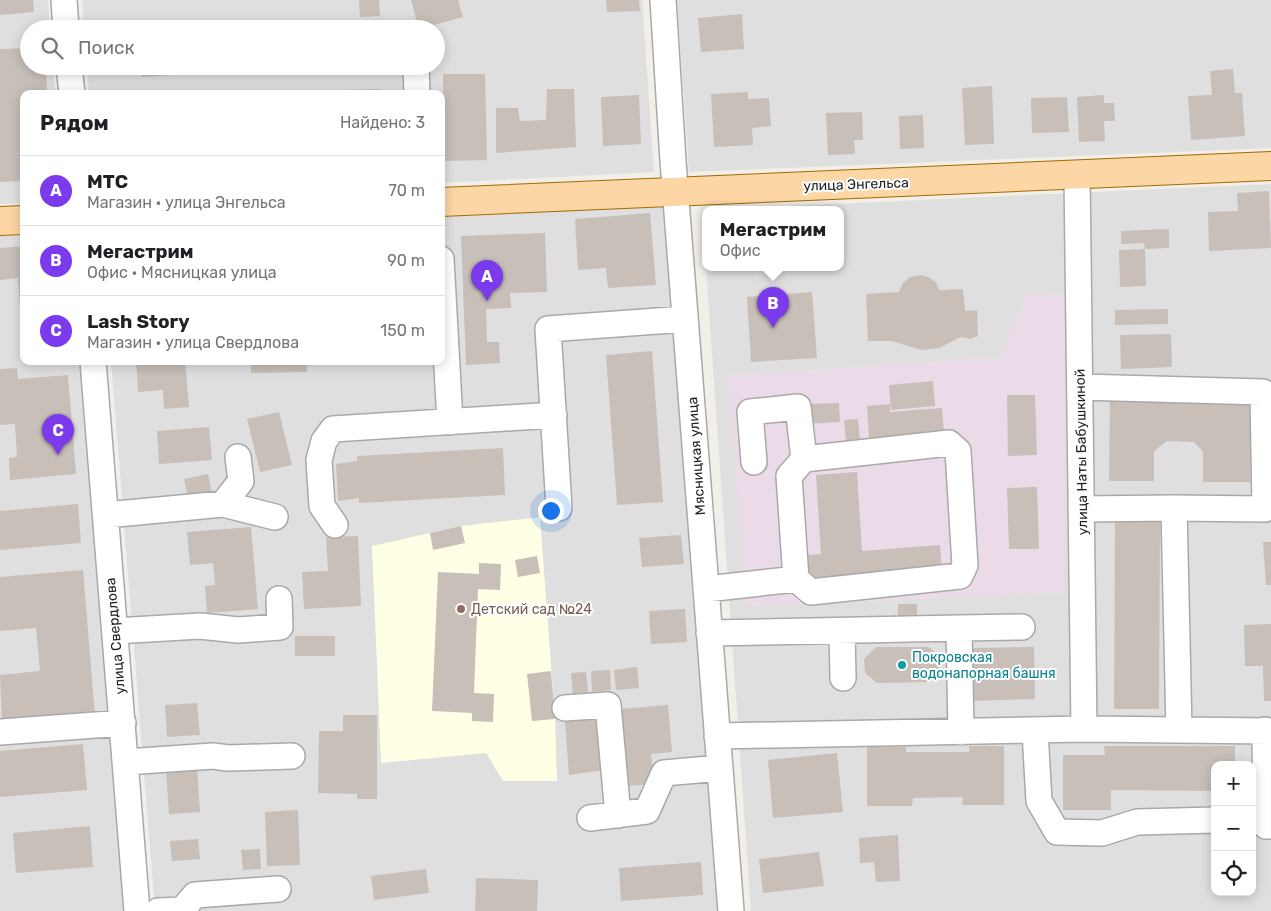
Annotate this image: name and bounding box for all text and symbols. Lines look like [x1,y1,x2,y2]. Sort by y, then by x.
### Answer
search box [20,20,445,75]
icon: search [38,34,66,62]
text: Поиск [78,36,135,59]
text: Рядом [40,110,109,135]
text: Найдено: 3 [340,113,425,132]
text: МТС [87,170,128,193]
street label: улица Энгельса [803,174,909,195]
text: A [50,181,62,200]
text: 70 m [388,181,425,200]
text: Магазин · улица Энгельса [87,193,286,212]
popup [702,206,844,271]
text: Мегастрим [720,218,826,241]
text: Мегастрим [87,240,193,263]
text: Офис [720,241,761,260]
text: B [50,251,62,270]
text: 90 m [387,251,425,270]
pin: A [471,260,503,301]
text: Офис · Мясницкая улица [87,263,277,282]
pin: B [757,287,789,328]
text: Lash Story [87,310,190,333]
text: C [50,321,62,340]
text: 150 m [380,321,425,340]
text: Магазин · улица Свердлова [87,333,299,352]
street label: улица Наты Бабушкиной [1072,369,1091,535]
street label: Мясницкая улица [684,396,709,516]
pin: C [42,414,74,455]
your location [538,498,564,524]
street label: улица Свердлова [102,577,129,695]
place label: Детский сад №24 [471,601,592,618]
marker: Детский сад №24 [455,603,467,615]
place label: Покровская водонапорная башня [912,649,1056,682]
marker: Покровская водонапорная башня [896,659,908,671]
map controls [1211,761,1256,896]
button: + [1211,761,1256,806]
button: − [1211,806,1256,851]
button: locate [1211,851,1256,896]

